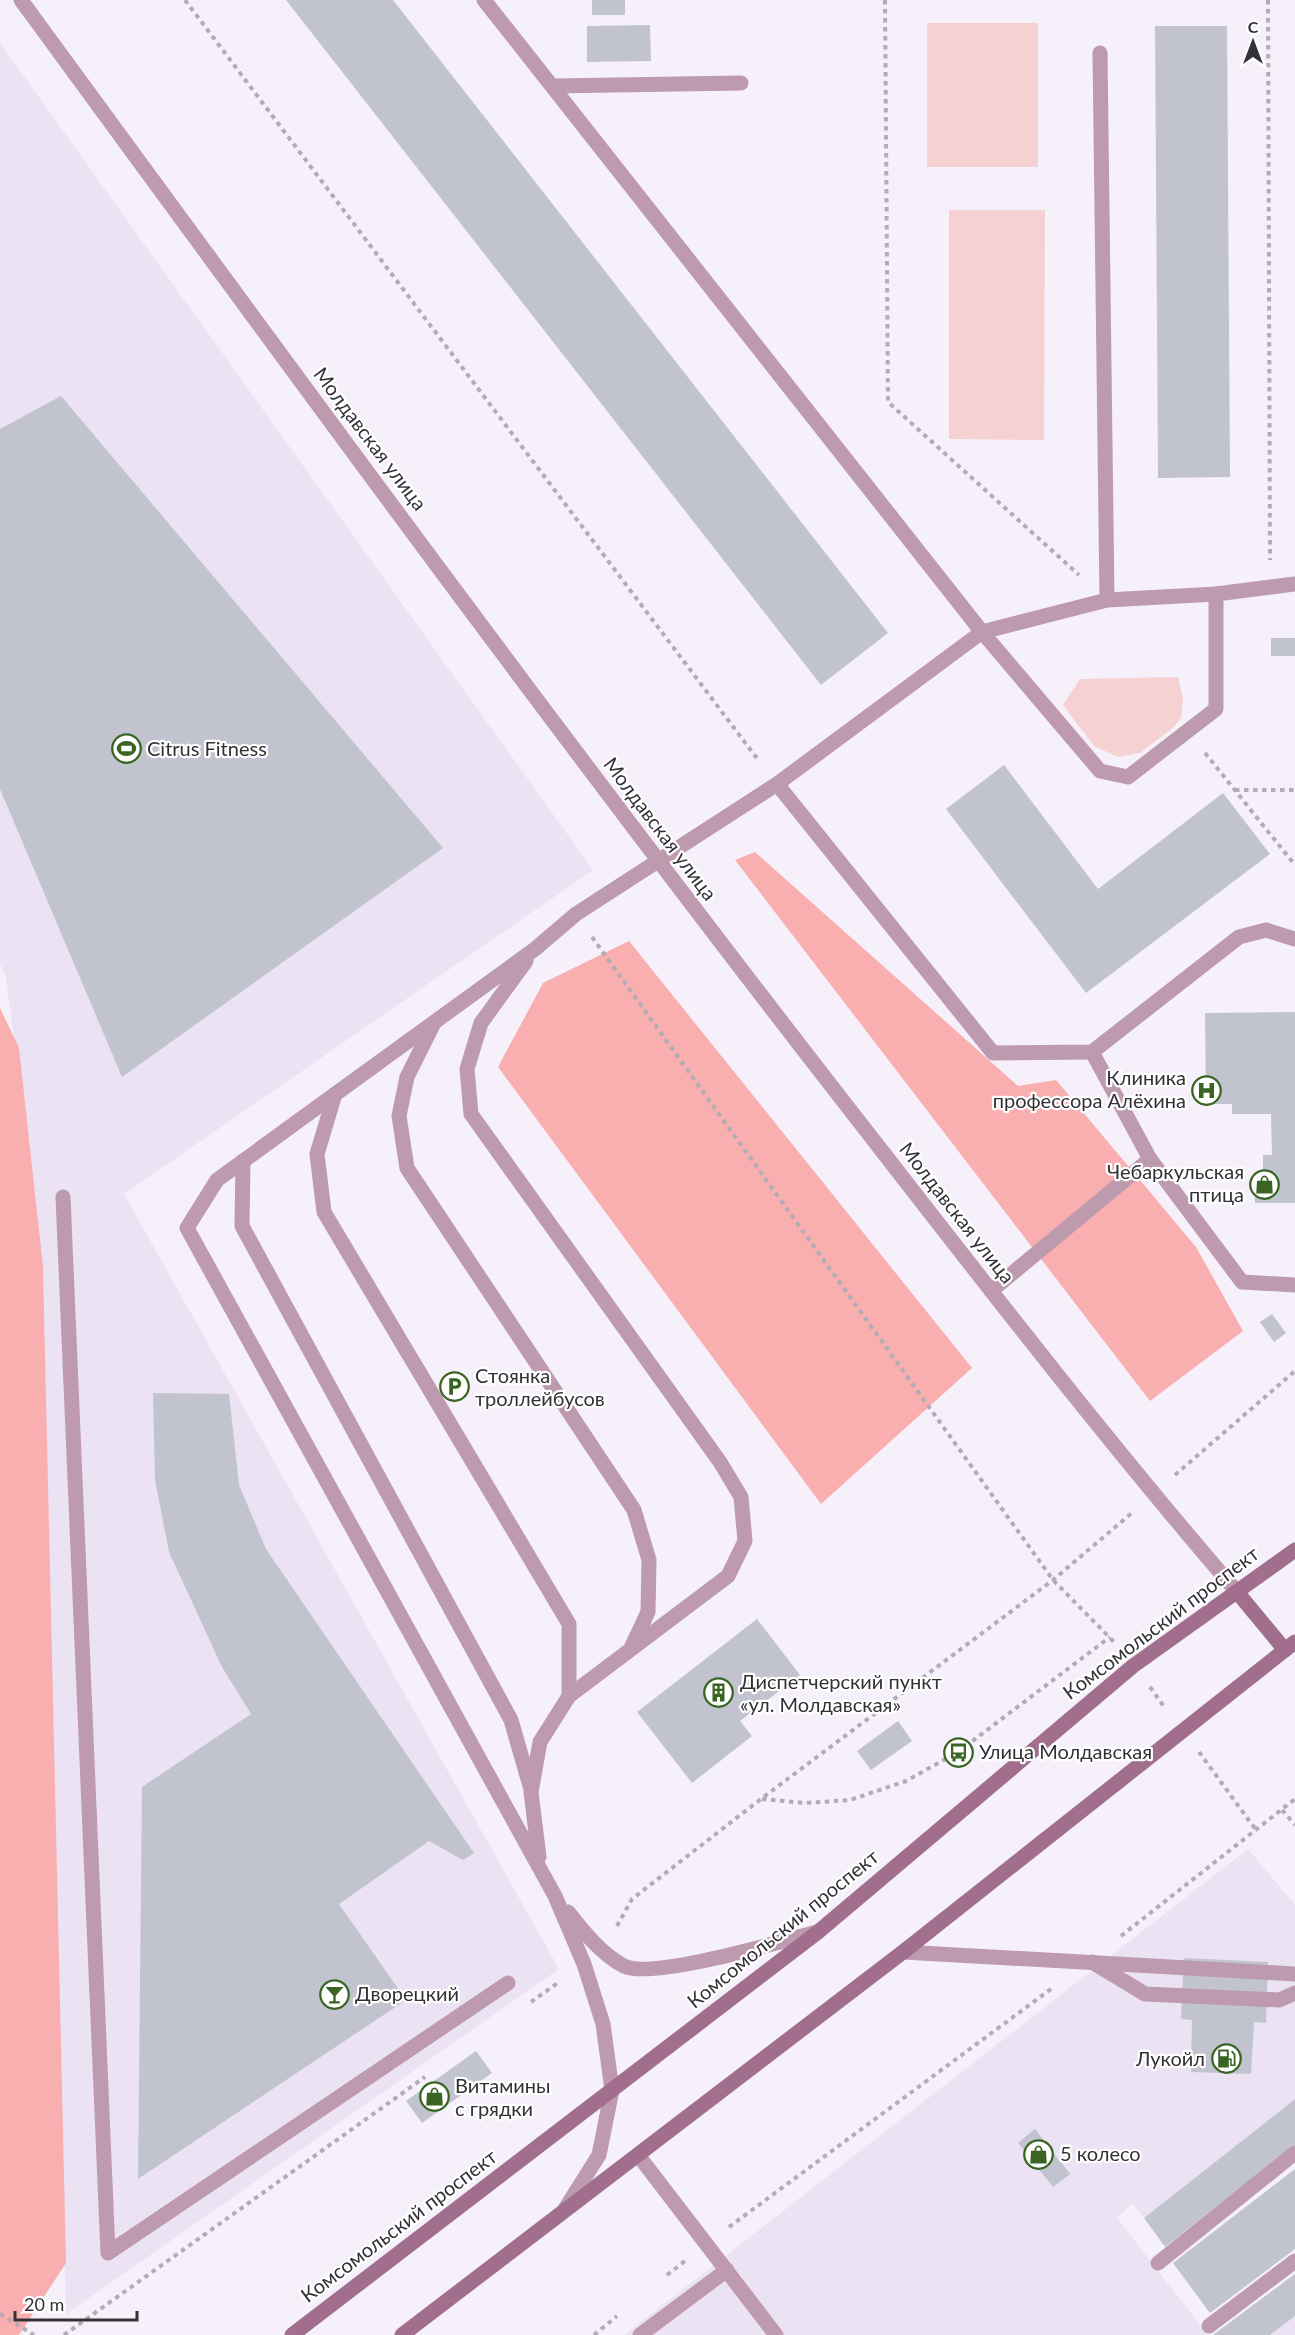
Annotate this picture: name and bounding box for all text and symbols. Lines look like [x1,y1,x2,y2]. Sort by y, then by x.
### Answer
north arrow [1223,12,1283,72]
text: С [1248,17,1259,36]
street label: Молдавская улица [309,362,432,515]
sports icon: Citrus Fitness [110,733,142,765]
place label: Citrus Fitness [147,736,267,760]
street label: Молдавская улица [599,752,722,905]
place label: Клиника профессора Алёхина [993,1065,1186,1112]
hospital icon: Клиника профессора Алёхина [1191,1074,1223,1106]
street label: Молдавская улица [895,1137,1020,1288]
place label: Чебаркульская птица [1107,1159,1244,1206]
shop icon: Чебаркульская птица [1249,1168,1281,1200]
place label: Стоянка троллейбусов [475,1363,605,1410]
parking icon: Стоянка троллейбусов [438,1371,470,1403]
street label: Комсомольский проспект [1058,1541,1263,1704]
place label: Диспетчерский пункт «ул. Молдавская» [740,1669,942,1716]
building icon: Диспетчерский пункт «ул. Молдавская» [703,1677,735,1709]
bus stop icon: Улица Молдавская [942,1736,974,1768]
place label: Улица Молдавская [979,1739,1152,1763]
street label: Комсомольский проспект [682,1844,883,2013]
bar icon: Дворецкий [318,1978,350,2010]
place label: Дворецкий [355,1981,459,2005]
fuel station icon: Лукойл [1210,2043,1242,2075]
place label: Лукойл [1135,2046,1205,2070]
place label: Витамины с грядки [455,2073,550,2120]
shop icon: Витамины с грядки [418,2081,450,2113]
shop icon: 5 колесо [1023,2138,1055,2170]
place label: 5 колесо [1060,2141,1141,2165]
street label: Комсомольский проспект [296,2144,501,2307]
scale bar [15,2284,136,2322]
text: 20 m [24,2293,64,2315]

